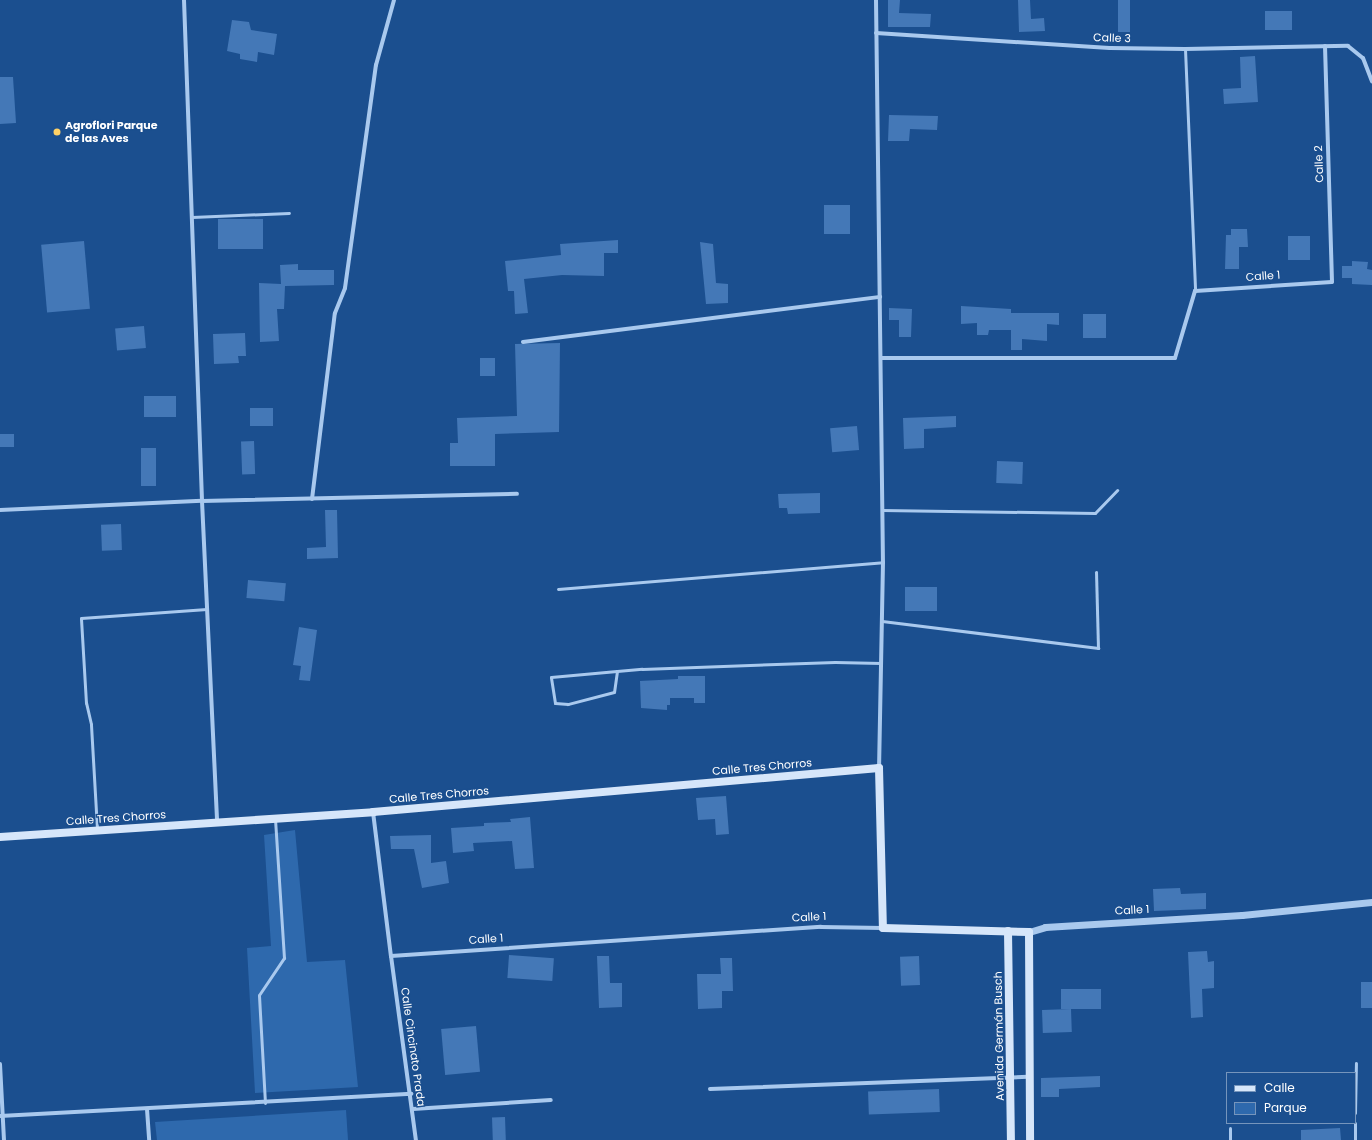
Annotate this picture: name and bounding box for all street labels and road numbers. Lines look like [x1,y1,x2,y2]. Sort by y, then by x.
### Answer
street label: Calle 3 [1093,31,1131,45]
street label: Calle 2 [1312,145,1326,183]
street label: Calle 1 [1245,268,1281,284]
street label: Calle Tres Chorros [712,756,812,778]
street label: Calle Tres Chorros [389,784,489,806]
street label: Calle Tres Chorros [66,808,166,828]
street label: Calle 1 [1114,903,1150,917]
street label: Calle 1 [791,910,827,924]
street label: Calle 1 [468,931,504,947]
street label: Avenida Germán Busch [991,971,1007,1101]
street label: Calle Cincinato Prada [398,987,428,1107]

